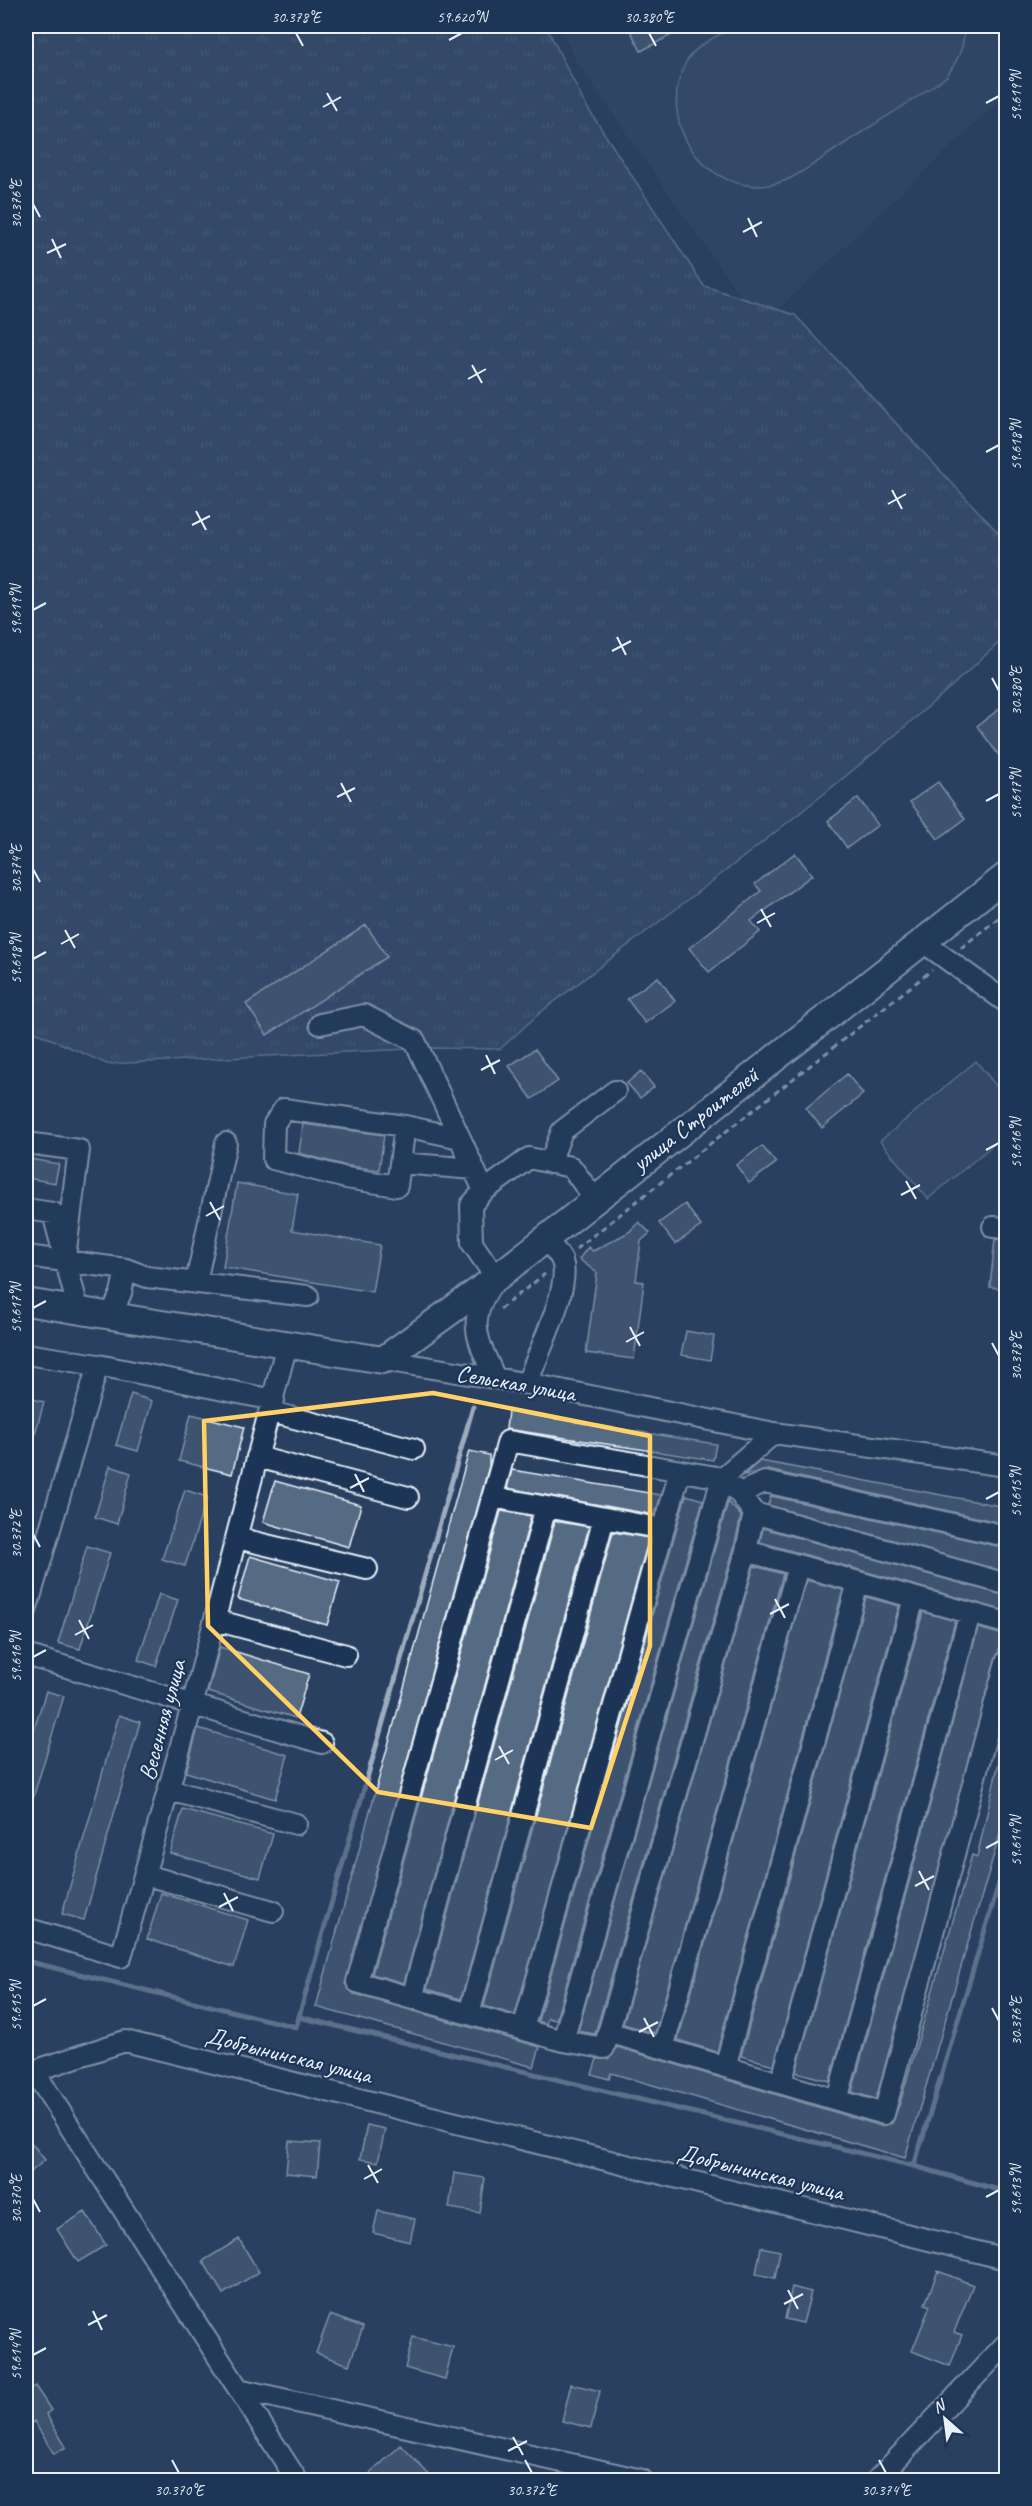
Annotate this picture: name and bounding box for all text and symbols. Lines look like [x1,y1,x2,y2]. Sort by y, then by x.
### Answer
text: 30.378°E [272,8,323,27]
text: 59.620°N [437,8,490,27]
text: 30.380°E [625,8,676,27]
text: 59.619°N [1007,68,1026,121]
text: 30.376°E [7,177,26,228]
text: 59.618°N [1007,417,1026,470]
text: 59.619°N [7,582,26,635]
text: 30.380°E [1007,664,1026,715]
text: 59.617°N [1007,766,1026,819]
text: 30.374°E [7,842,26,893]
text: 59.618°N [7,931,26,984]
street label: улица Строителей [624,1059,766,1179]
text: 59.616°N [1007,1115,1026,1168]
text: 59.617°N [7,1280,26,1333]
text: 30.378°E [1007,1329,1026,1380]
street label: Сельская улица [454,1358,580,1409]
text: 59.615°N [1007,1464,1026,1517]
text: 30.372°E [7,1507,26,1558]
text: 59.616°N [7,1629,26,1682]
street label: Весенняя улица [132,1655,193,1784]
text: 59.614°N [1007,1813,1026,1866]
text: 59.615°N [7,1978,26,2031]
text: 30.376°E [1007,1994,1026,2045]
street label: Добрынинская улица [203,2020,377,2091]
street label: Добрынинская улица [675,2137,849,2208]
text: 59.613°N [1007,2162,1026,2215]
text: 30.370°E [7,2172,26,2223]
text: 59.614°N [7,2327,26,2380]
north arrow [915,2389,975,2449]
text: N [929,2394,950,2418]
text: 30.370°E [155,2481,206,2500]
text: 30.372°E [508,2481,559,2500]
text: 30.374°E [862,2481,913,2500]

